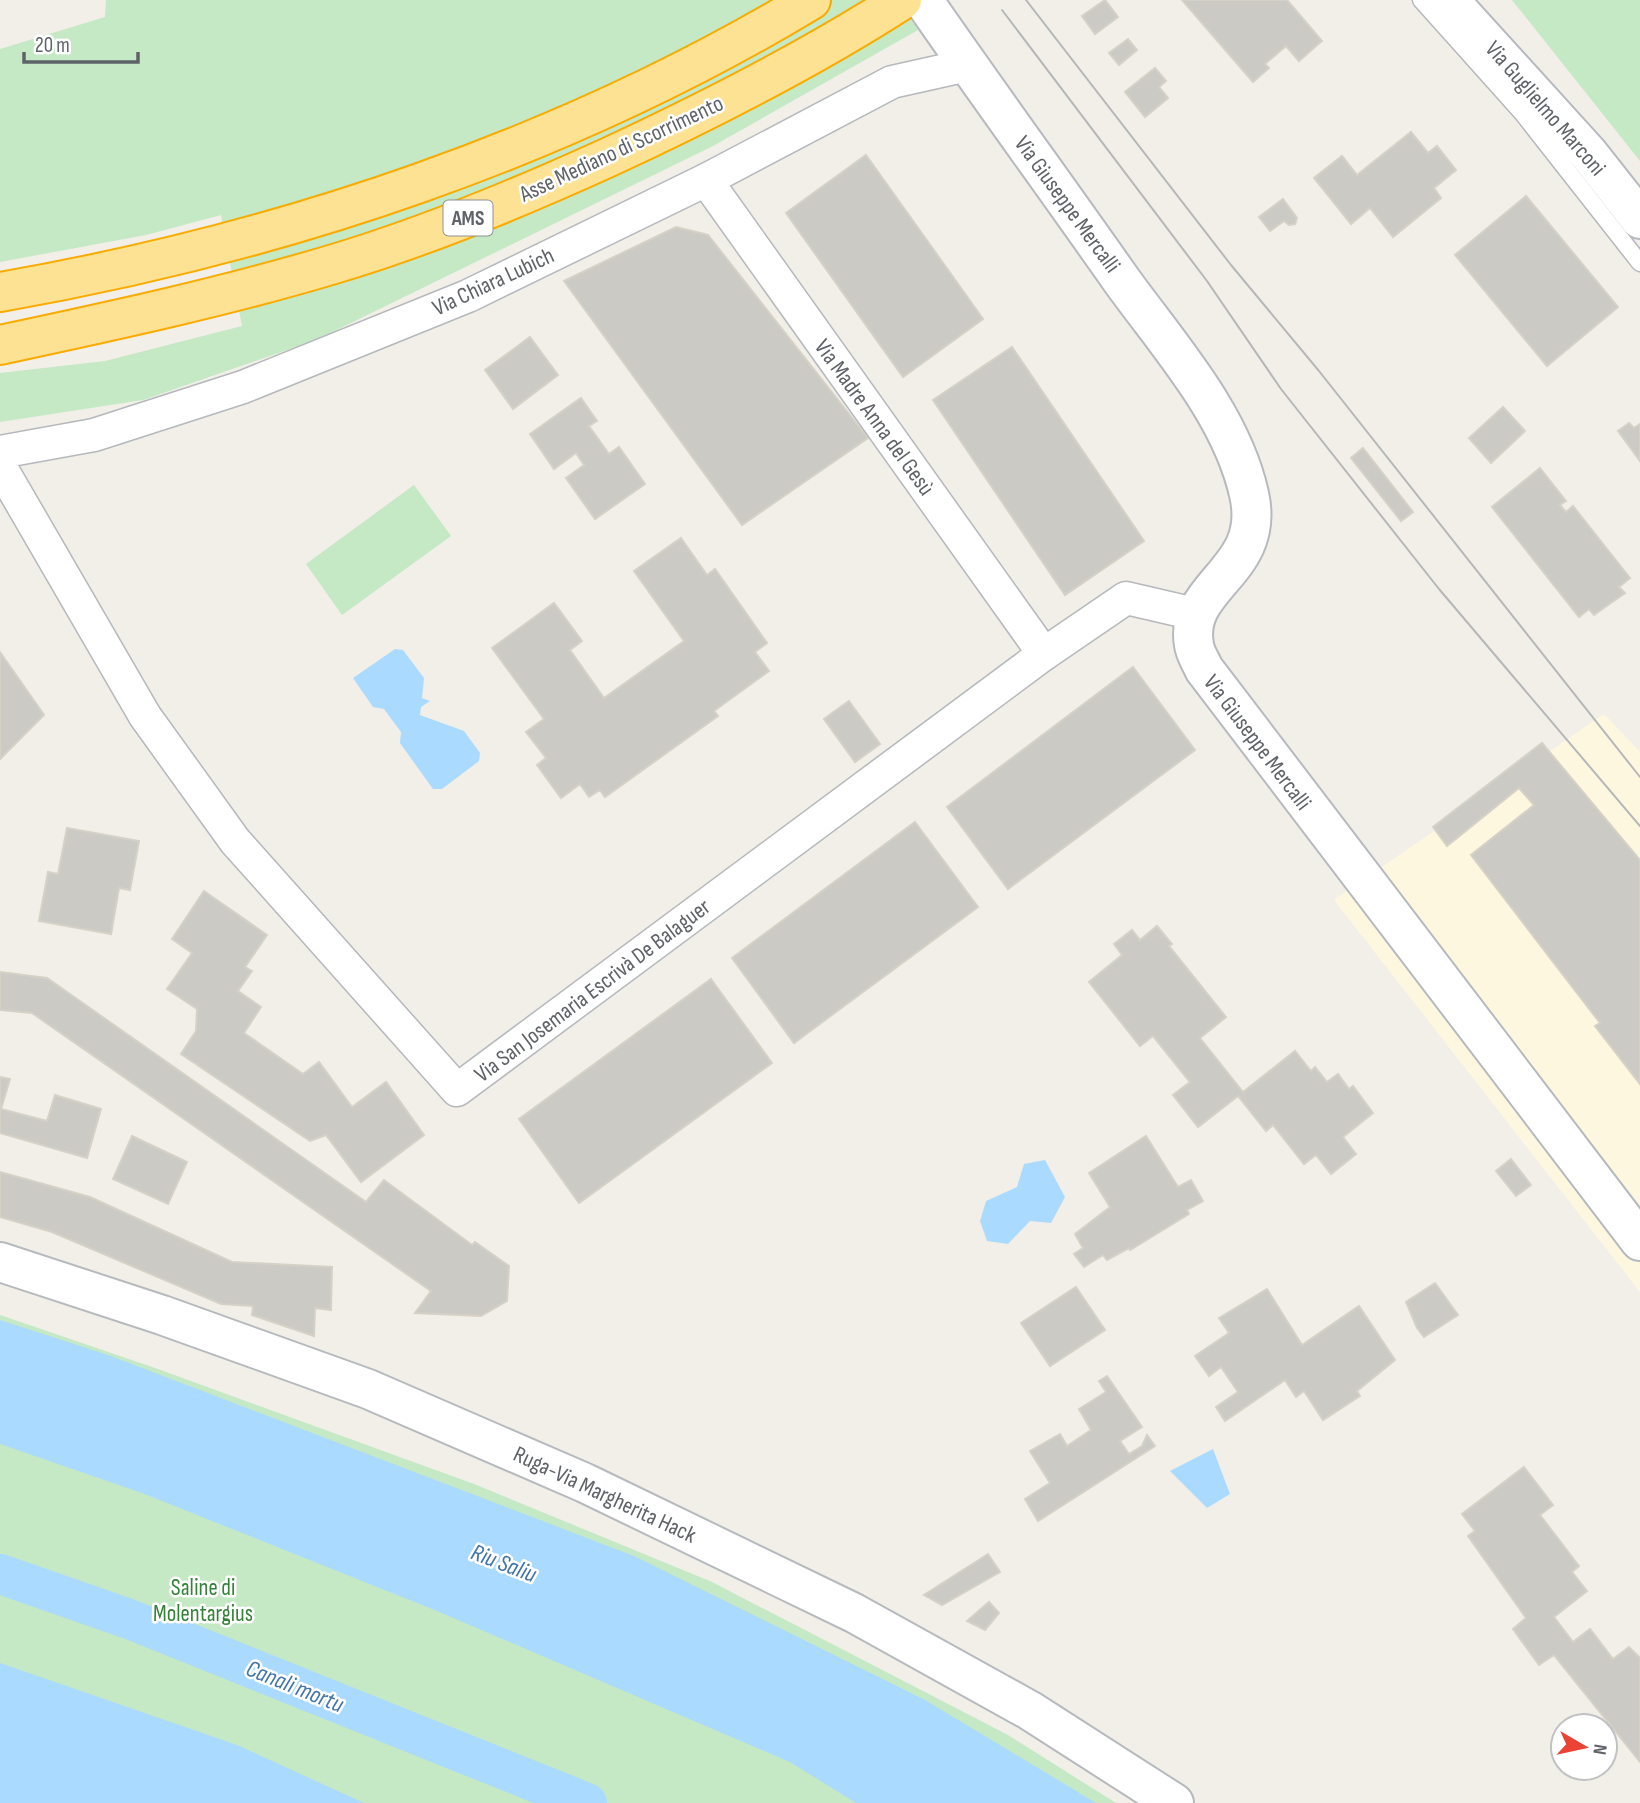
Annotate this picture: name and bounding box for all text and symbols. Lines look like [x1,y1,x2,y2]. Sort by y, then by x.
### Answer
scale bar [24,21,138,65]
text: 20 m [35,33,70,58]
street label: Via Guglielmo Marconi [1479,36,1611,182]
street label: Asse Mediano di Scorrimento [514,89,728,209]
street label: Via Giuseppe Mercalli [1008,131,1126,278]
road number: AMS [444,200,492,235]
street label: Via Chiara Lubich [428,242,559,322]
street label: Via Madre Anna del Gesù [808,334,940,501]
street label: Via Giuseppe Mercalli [1197,669,1317,816]
street label: Via San Josemaria Escrivà De Balaguer [469,893,716,1089]
street label: Ruga-Via Margherita Hack [509,1440,701,1550]
water label: Riu Saliu [467,1538,541,1589]
park label: Saline di Molentargius [153,1574,253,1628]
water label: Canali mortu [242,1654,348,1719]
north arrow [1549,1712,1619,1782]
text: N [1587,1743,1611,1756]

